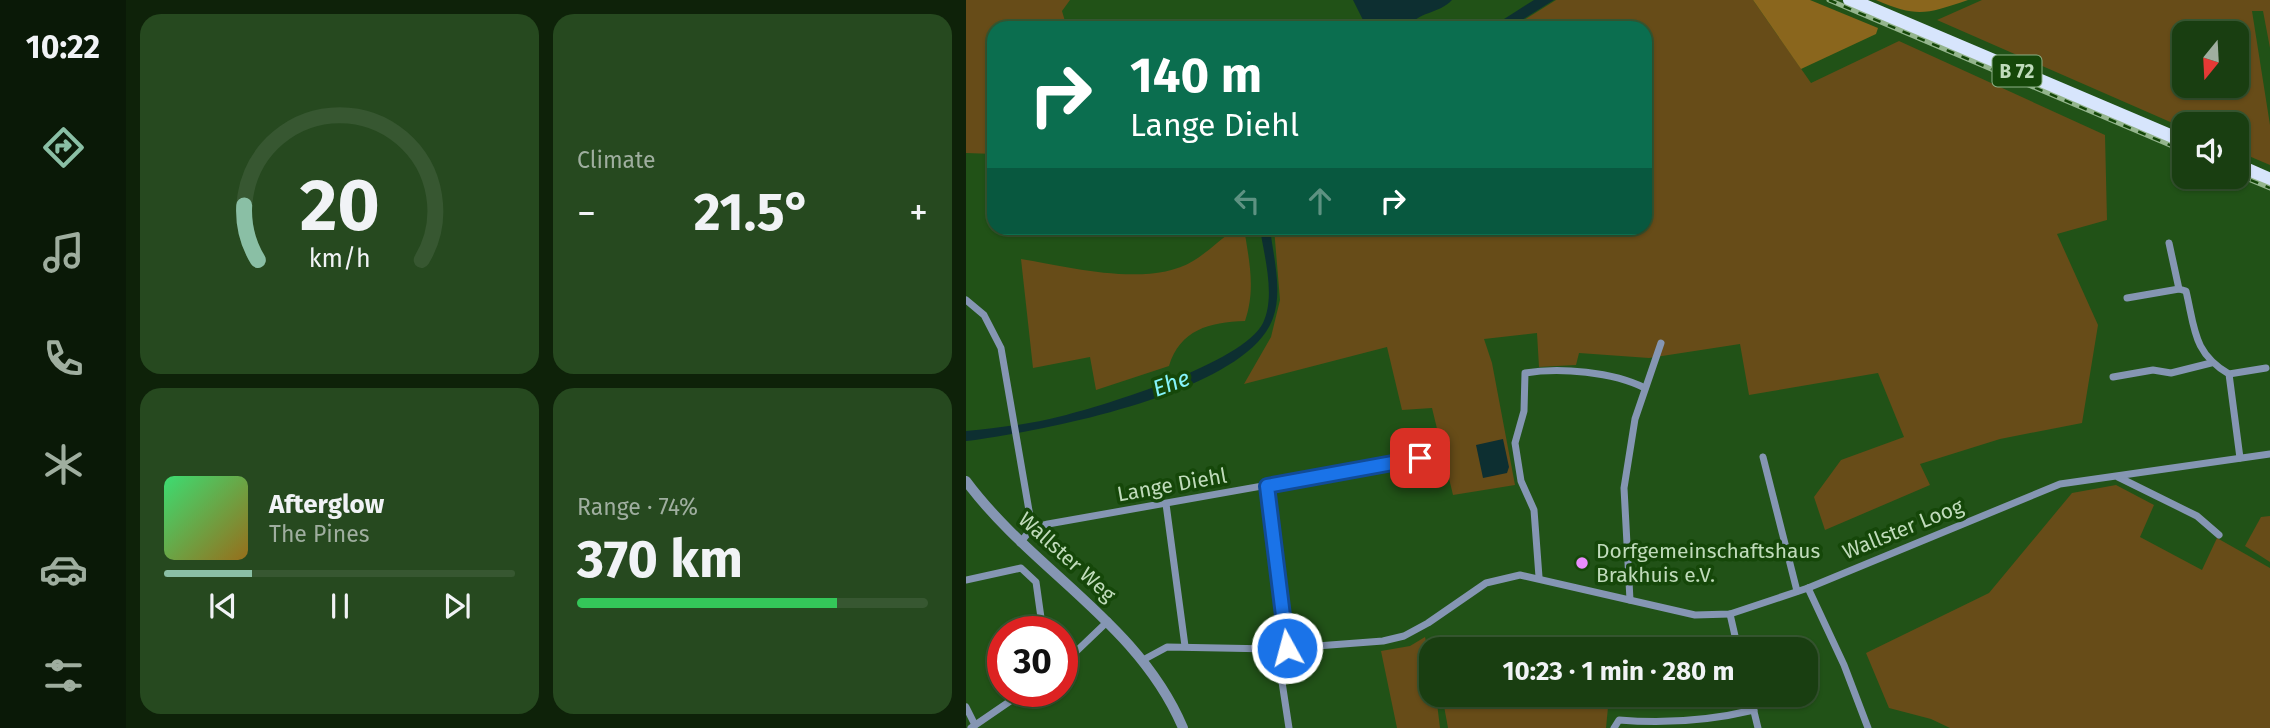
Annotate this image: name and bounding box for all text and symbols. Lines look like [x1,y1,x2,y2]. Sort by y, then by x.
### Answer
north arrow [2172,21,2249,98]
map controls [2172,21,2249,189]
text: 10:22 [26,28,100,66]
text: 140 m [1130,46,1262,105]
icon: right [1015,49,1106,140]
road number: B 72 [1992,55,2042,86]
text: Lange Diehl [1130,106,1299,144]
button: sound [2172,112,2249,189]
icon: directions [39,123,88,172]
text: Climate [577,146,656,174]
text: 20 [299,162,380,249]
text: 21.5° [694,181,811,244]
icon: left [1228,182,1266,220]
icon: ahead [1301,182,1339,220]
icon: right [1374,182,1412,220]
text: − [577,190,596,236]
text: + [909,190,928,236]
icon: music [39,228,88,277]
text: km/h [309,244,370,274]
icon: phone [39,334,88,383]
water label: Ehe [1149,363,1193,403]
pin [1390,428,1450,488]
icon: arrive [1401,439,1439,477]
icon: climate [39,440,88,489]
street label: Lange Diehl [1115,463,1229,507]
text: Afterglow [269,489,384,520]
text: Range · 74% [577,493,698,521]
street label: Wallster Loog [1839,493,1967,565]
street label: Wallster Weg [1013,507,1121,608]
text: The Pines [269,520,370,548]
text: 370 km [577,528,743,591]
place label: Dorfgemeinschaftshaus Brakhuis e.V. [1596,538,1821,588]
icon: car [39,545,88,594]
marker: Dorfgemeinschaftshaus Brakhuis e.V. [1574,555,1590,571]
icon: previous [204,587,242,625]
icon: pause [321,587,359,625]
icon: next [438,587,476,625]
position arrow [1250,611,1324,685]
speed limit sign: 30 [987,616,1078,707]
icon: filters [39,651,88,700]
text: 10:23 · 1 min · 280 m [1503,656,1734,687]

